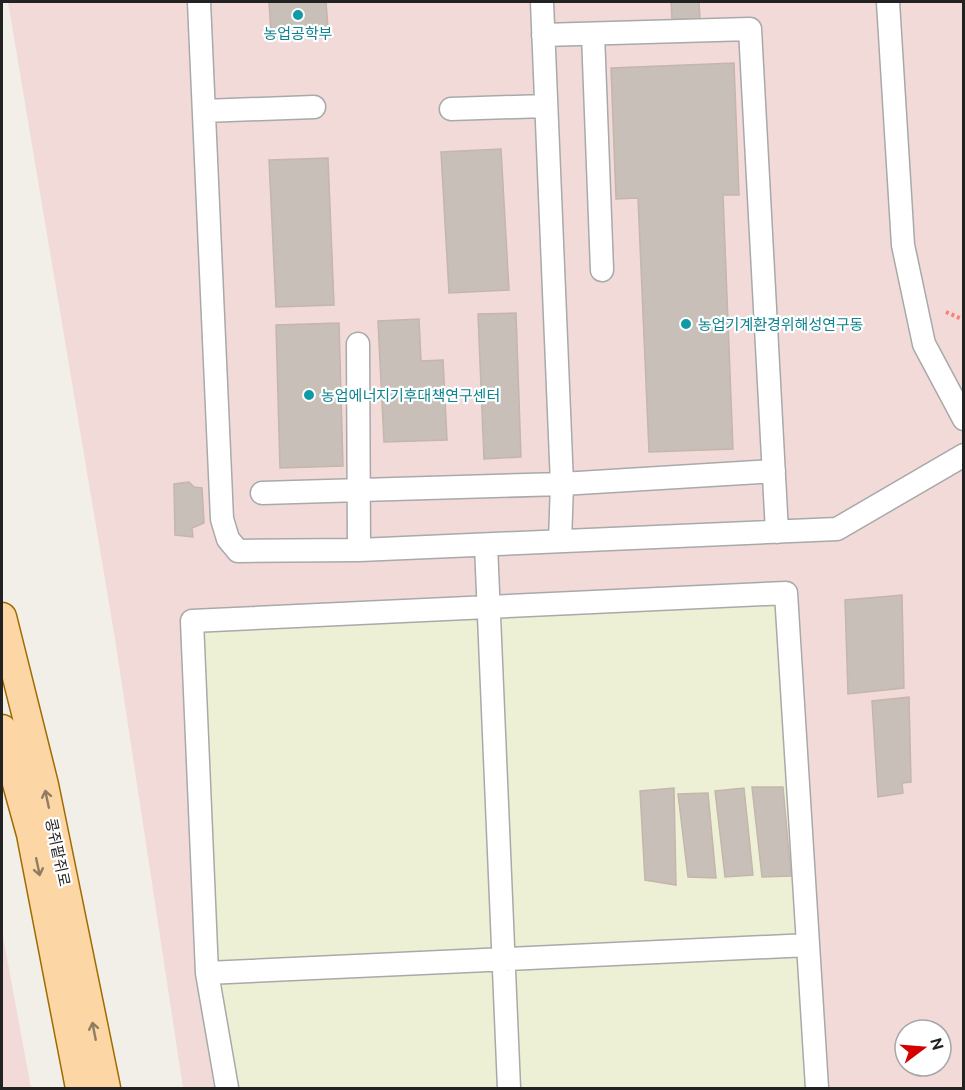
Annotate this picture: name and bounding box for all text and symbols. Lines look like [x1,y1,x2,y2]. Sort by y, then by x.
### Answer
marker: 농업공학부 [291,8,305,22]
place label: 농업공학부 [263,25,333,42]
place label: 농업기계환경위해성연구동 [698,316,864,333]
marker: 농업기계환경위해성연구동 [679,317,693,331]
place label: 농업에너지기후대책연구센터 [321,387,500,404]
marker: 농업에너지기후대책연구센터 [302,388,316,402]
one-way arrow [41,790,52,809]
street label: 콩쥐팥쥐로 [43,816,73,888]
one-way arrow [33,857,44,876]
north arrow [893,1018,953,1078]
one-way arrow [88,1022,99,1041]
text: N [927,1036,948,1052]

